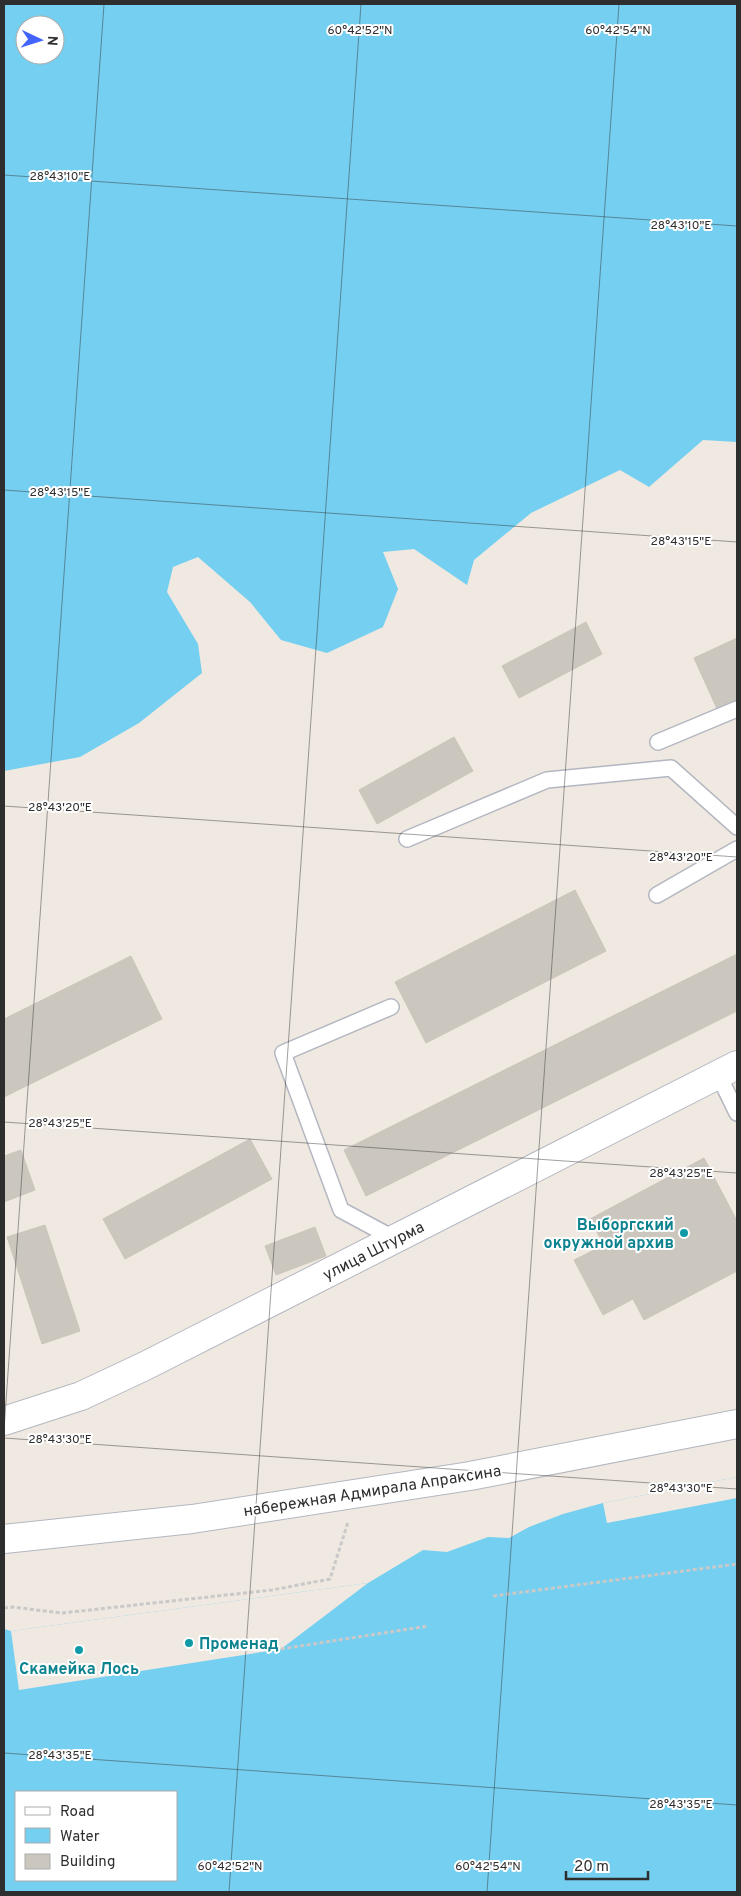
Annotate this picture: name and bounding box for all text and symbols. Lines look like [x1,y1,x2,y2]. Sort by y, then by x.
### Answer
north arrow [15,15,65,65]
text: 60°42'52"N [327,23,393,39]
text: 60°42'54"N [585,23,651,39]
text: N [43,35,60,46]
text: 28°43'10"E [29,169,91,185]
text: 28°43'10"E [650,218,712,234]
text: 28°43'15"E [30,485,90,501]
text: 28°43'15"E [651,534,711,550]
text: 28°43'20"E [28,800,92,816]
text: 28°43'20"E [649,850,713,866]
text: 28°43'25"E [28,1116,92,1132]
text: 28°43'25"E [649,1166,713,1182]
place label: Выборгский окружной архив [544,1216,674,1254]
street label: улица Штурма [320,1218,428,1286]
marker: Выборгский окружной архив [678,1227,690,1239]
text: 28°43'30"E [28,1432,92,1448]
street label: набережная Адмирала Апраксина [242,1462,503,1522]
text: 28°43'30"E [649,1481,713,1497]
place label: Променад [199,1635,279,1655]
marker: Променад [183,1637,195,1649]
marker: Скамейка Лось [73,1644,85,1656]
place label: Скамейка Лось [19,1660,139,1680]
text: 28°43'35"E [28,1748,92,1764]
legend [15,1791,178,1881]
text: 28°43'35"E [649,1797,713,1813]
text: Road [60,1803,95,1822]
text: Water [60,1828,100,1847]
scale bar [566,1848,648,1880]
text: Building [60,1853,115,1872]
text: 20 m [574,1858,609,1877]
text: 60°42'52"N [197,1859,263,1875]
text: 60°42'54"N [455,1859,521,1875]

